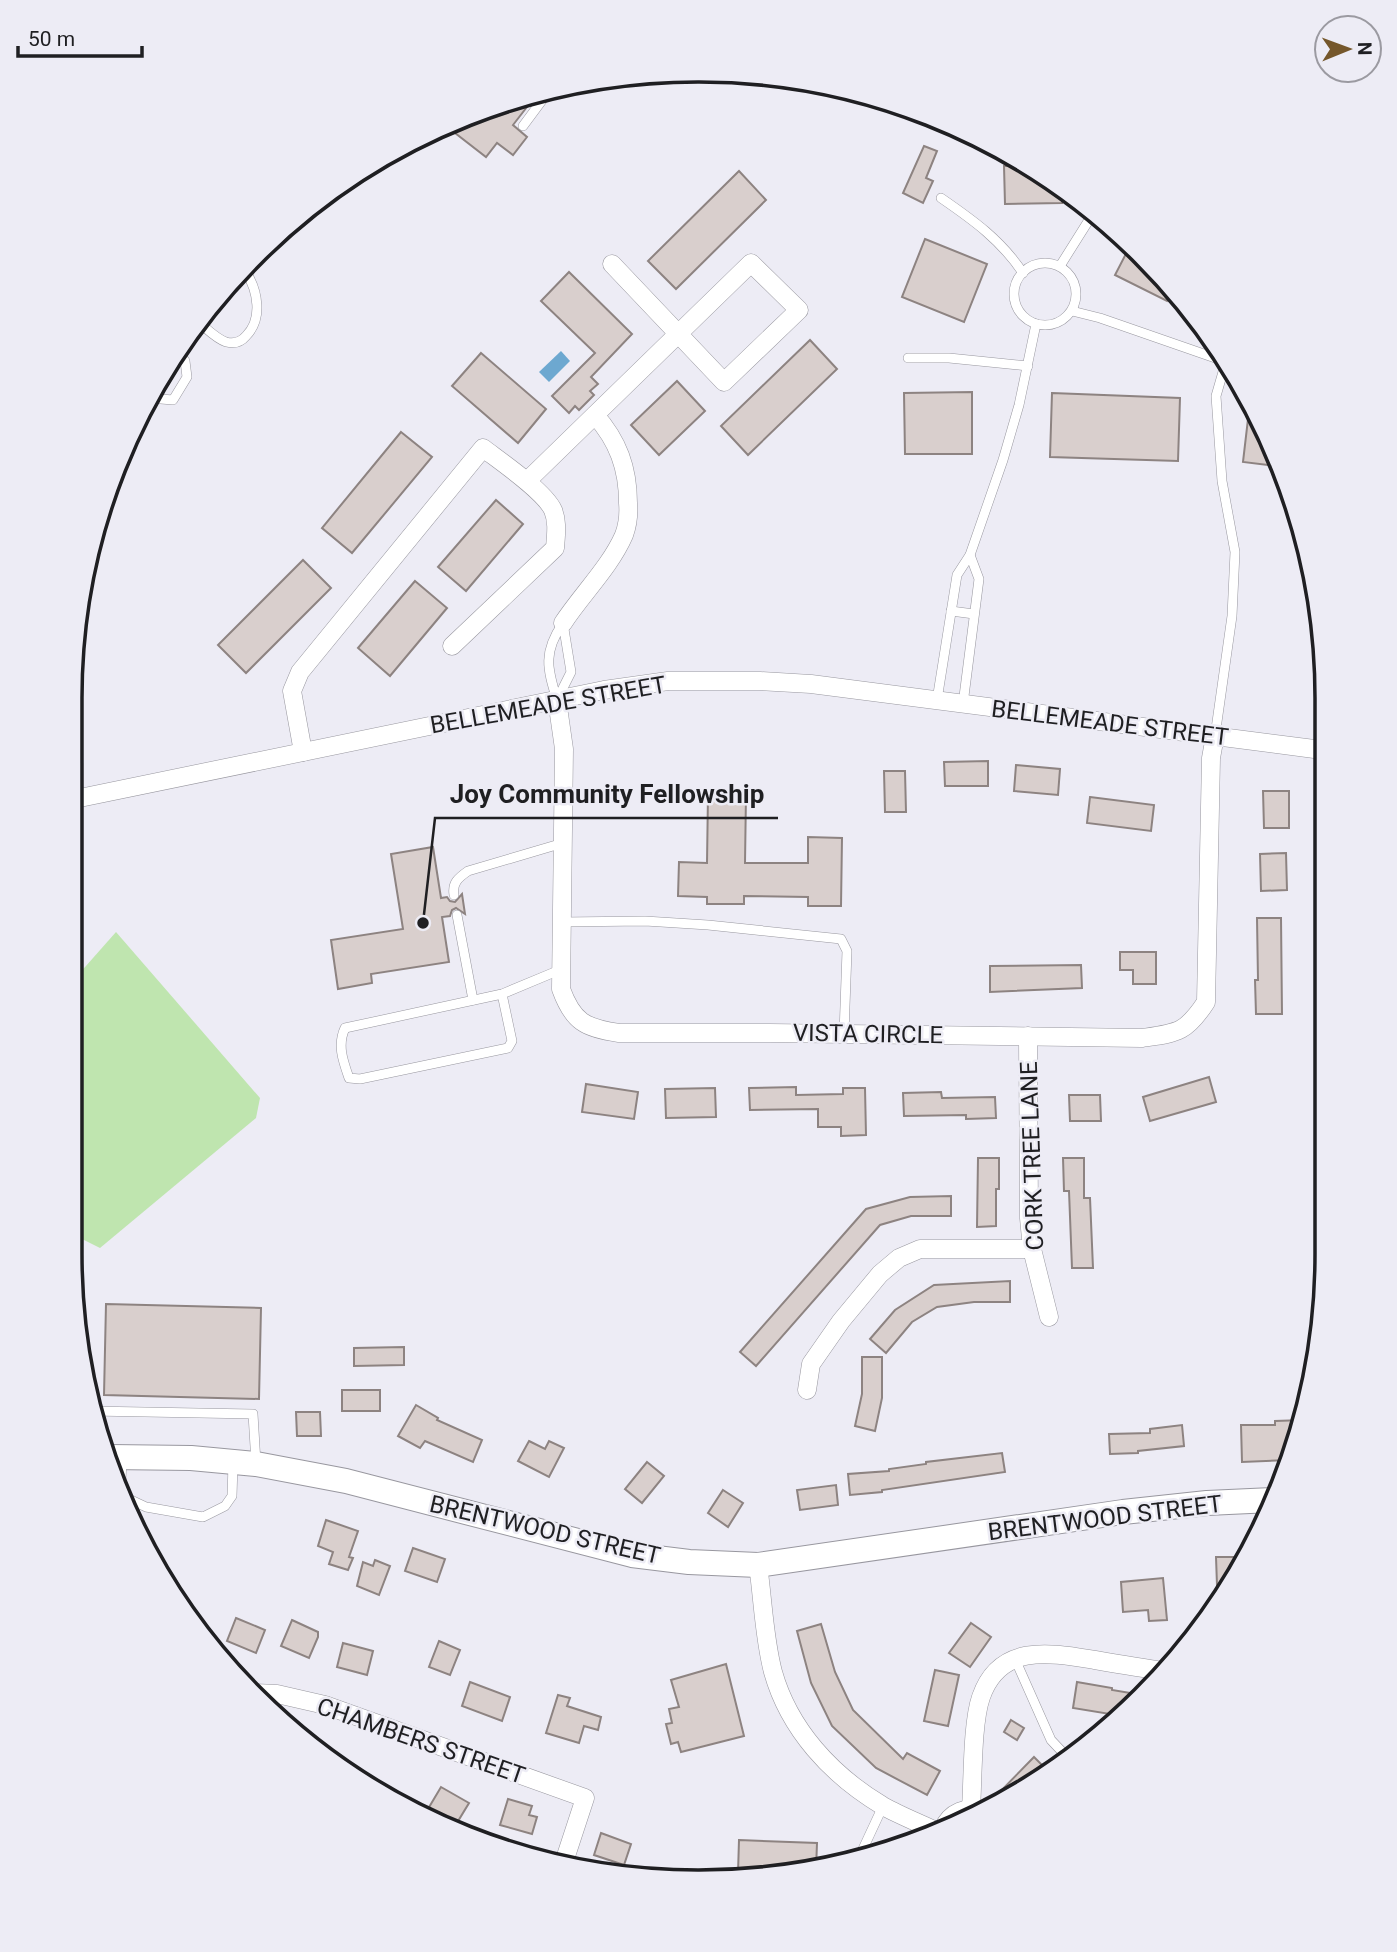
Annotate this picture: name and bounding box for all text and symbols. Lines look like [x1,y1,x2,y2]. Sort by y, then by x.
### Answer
scale bar [18,14,142,58]
north arrow [1313,14,1383,84]
text: 50 m [28,27,75,51]
text: N [1353,42,1376,56]
street label: BELLEMEADE STREET [428,670,668,740]
street label: BELLEMEADE STREET [990,695,1230,751]
callout: Joy Community Fellowship [435,771,778,818]
text: Joy Community Fellowship [450,779,764,809]
street label: VISTA CIRCLE [793,1019,943,1049]
street label: CORK TREE LANE [1015,1061,1049,1251]
street label: BRENTWOOD STREET [427,1490,663,1570]
street label: BRENTWOOD STREET [986,1490,1224,1546]
street label: CHAMBERS STREET [313,1692,529,1790]

